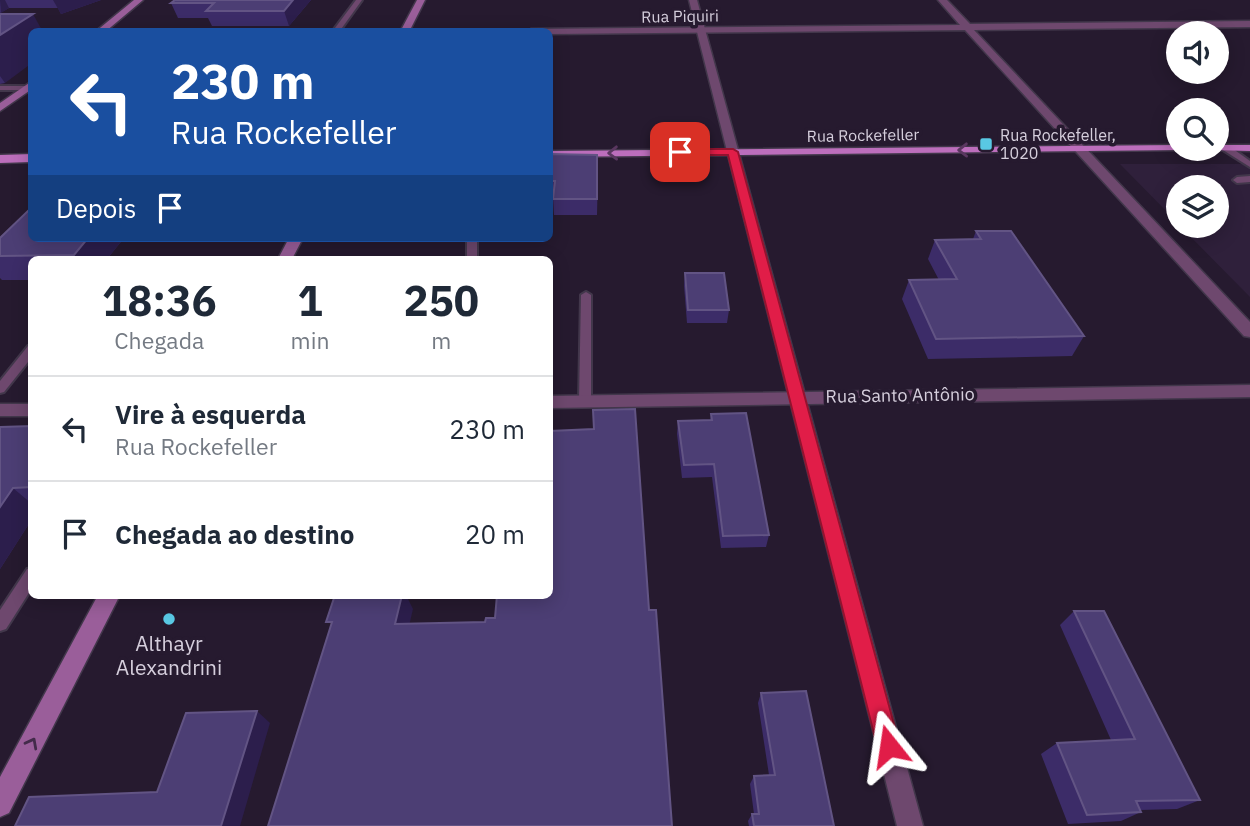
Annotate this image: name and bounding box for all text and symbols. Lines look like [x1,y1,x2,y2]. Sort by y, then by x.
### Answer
street label: Rua Piquiri [641,5,719,27]
map controls [1166,21,1229,238]
button: sound [1166,21,1229,84]
text: 230 m [171,49,315,112]
icon: left [56,56,147,147]
button: search [1166,98,1229,161]
text: Rua Rockefeller [171,111,397,153]
pin [650,122,710,182]
street label: Rua Rockefeller [806,124,920,146]
place label: Rua Rockefeller, 1020 [1000,125,1116,163]
icon: arrive [661,133,699,171]
marker: Rua Rockefeller, 1020 [978,136,994,152]
one-way arrow [957,142,967,158]
one-way arrow [607,145,617,161]
button: layers [1166,175,1229,238]
icon: arrive [151,189,189,227]
text: Depois [56,191,137,225]
text: 18:36 [102,273,217,328]
text: 1 [297,273,323,328]
text: 250 [403,273,479,328]
text: Chegada [114,325,204,355]
text: min [291,325,329,355]
text: m [431,325,451,355]
street label: Rua Santo Antônio [825,382,975,408]
text: Vire à esquerda [115,397,306,431]
icon: left [56,410,94,448]
text: 230 m [449,412,525,446]
text: Rua Rockefeller [115,431,277,461]
icon: arrive [56,515,94,553]
text: Chegada ao destino [115,517,354,551]
text: 20 m [465,517,525,551]
marker: Althayr Alexandrini [161,611,177,627]
place label: Althayr Alexandrini [116,629,222,681]
position arrow [852,709,926,783]
one-way arrow [23,738,37,750]

